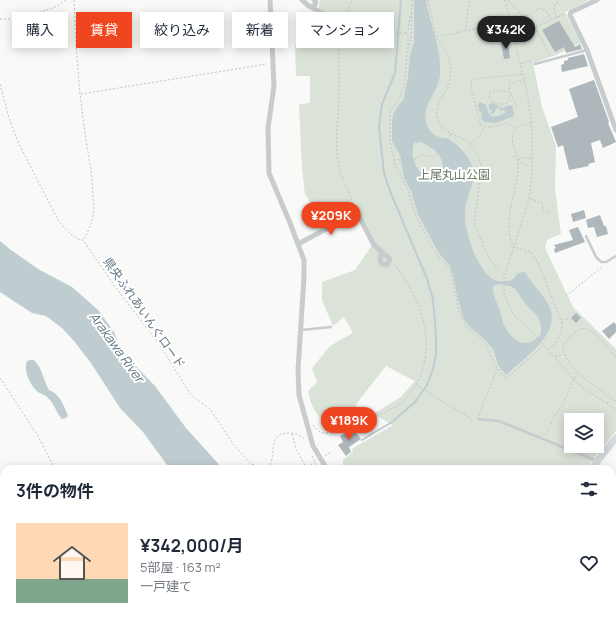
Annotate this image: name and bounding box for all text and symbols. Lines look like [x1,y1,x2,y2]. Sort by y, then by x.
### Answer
chip: 購入 [12,12,68,48]
chip: 賃貸 [76,12,132,48]
chip: 絞り込み [140,12,224,48]
chip: 新着 [232,12,288,48]
chip: マンション [296,12,394,48]
pin: ¥342K [478,16,534,50]
text: ¥342K [486,20,526,38]
park label: 上尾丸山公園 [418,166,490,183]
pin: ¥209K [303,202,359,236]
text: ¥209K [311,206,351,224]
street label: 県央ふれあいんぐロード [100,254,189,372]
water label: Arakawa River [85,308,150,388]
pin: ¥189K [321,407,377,441]
text: ¥189K [330,411,368,429]
map controls [564,413,604,453]
button: layers [564,413,604,453]
icon: filters [578,478,600,500]
text: 3件の物件 [16,479,94,502]
text: ¥342,000/月 [140,534,244,557]
icon: home [48,539,96,587]
icon: heart [578,552,600,574]
text: 5部屋 · 163 m² [140,558,221,576]
text: 一戸建て [140,577,192,595]

